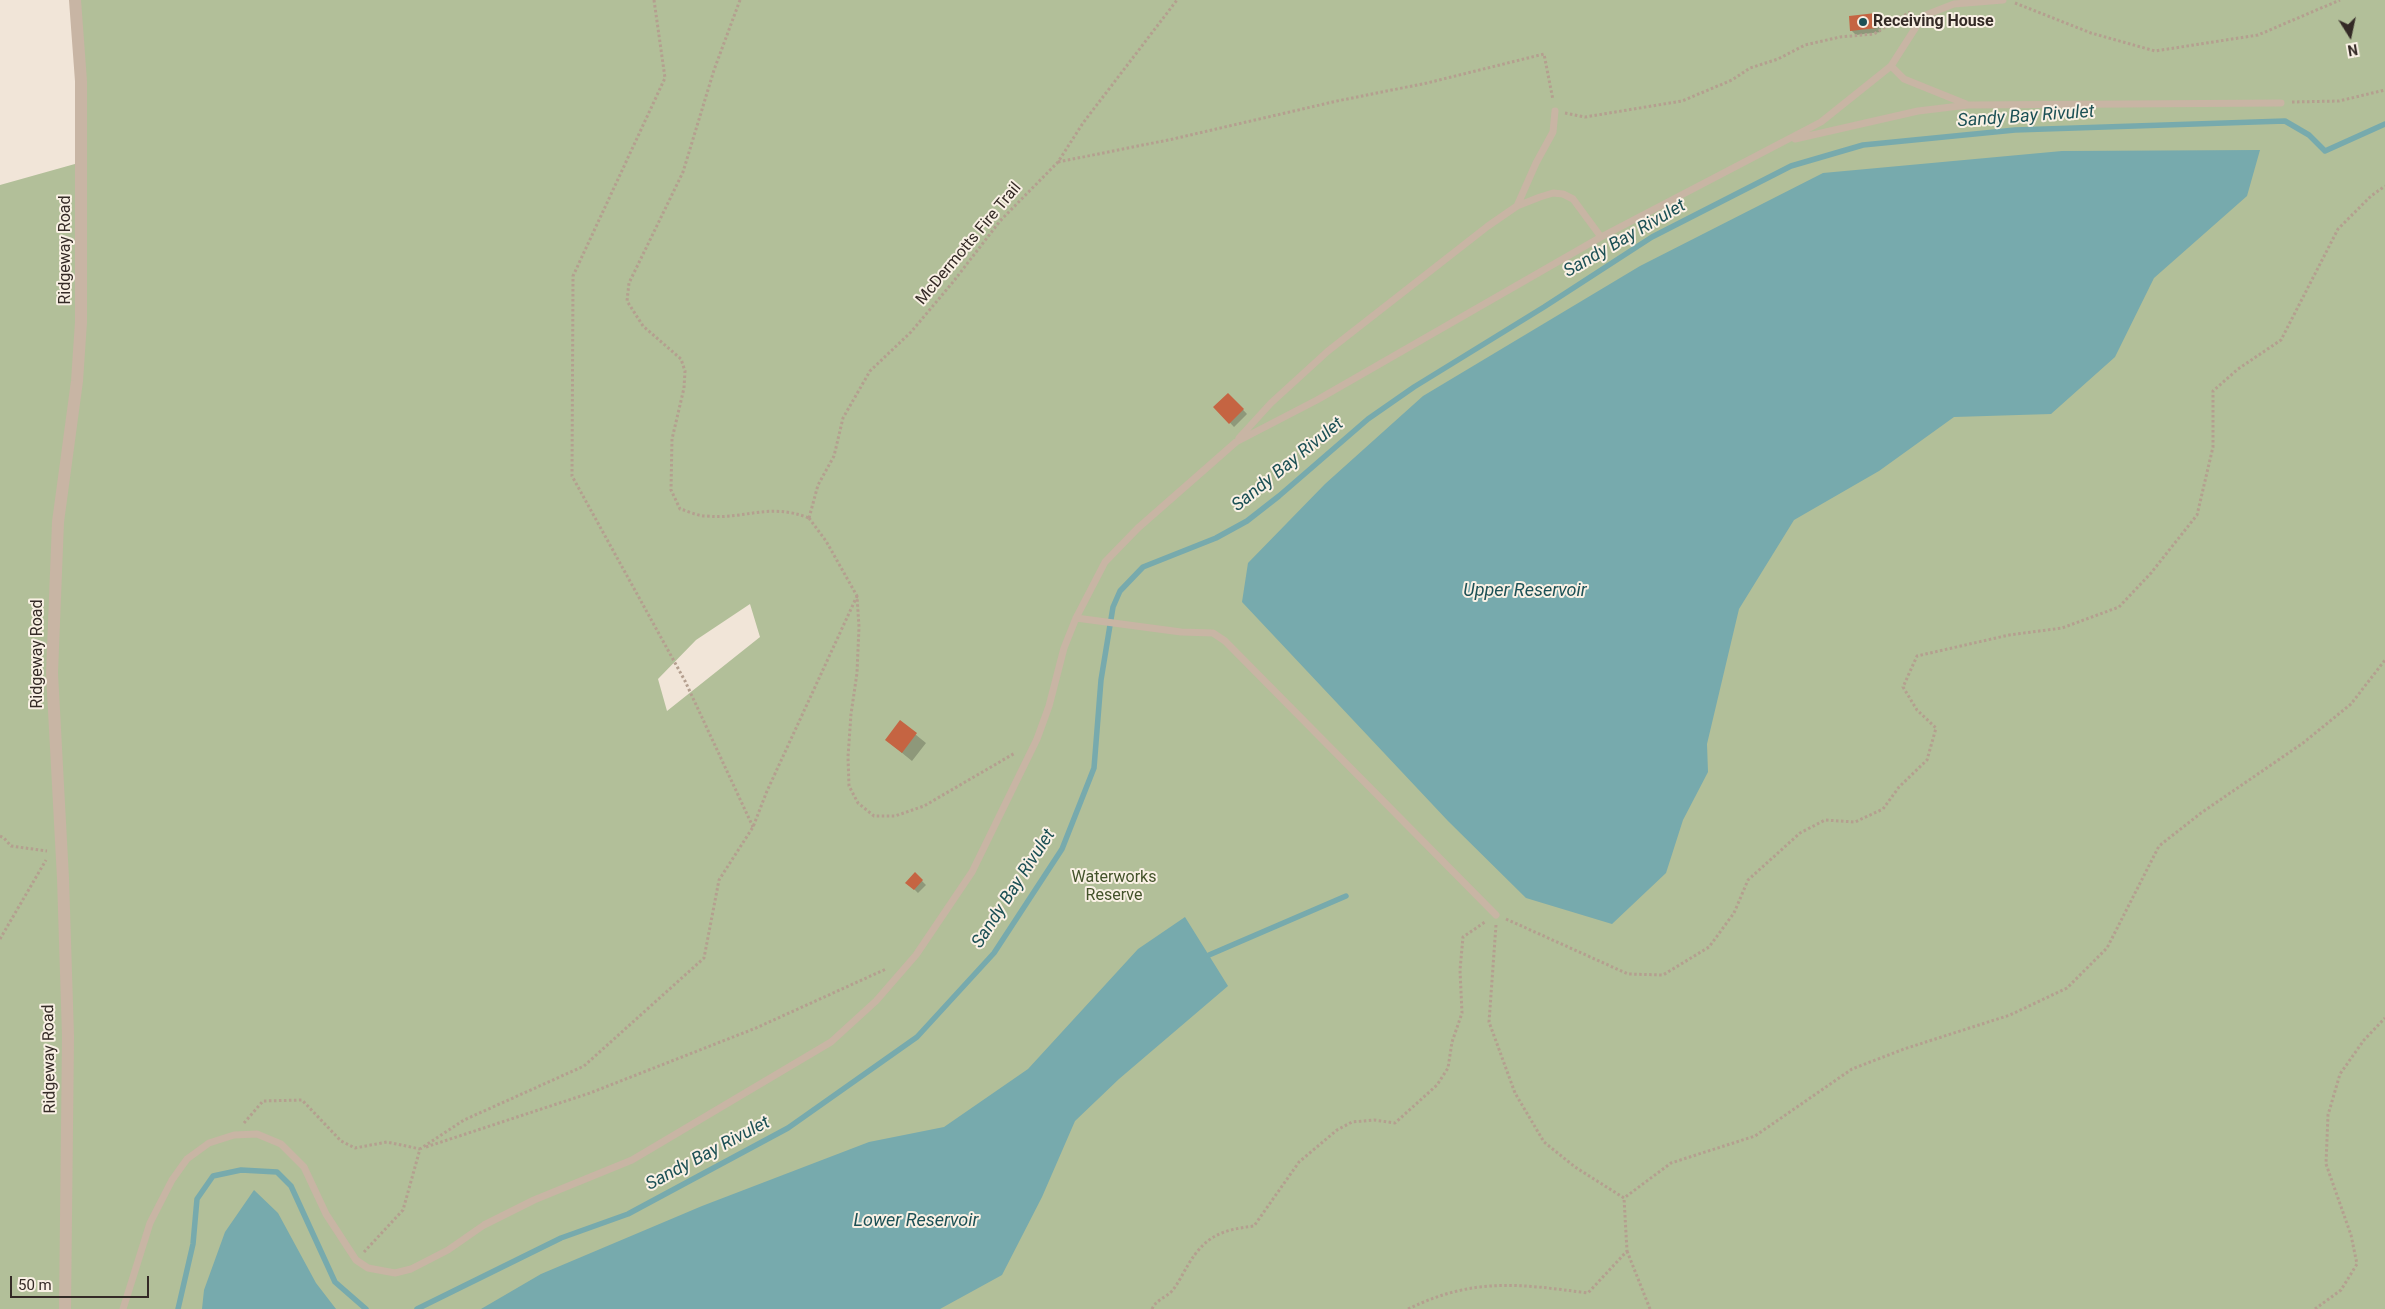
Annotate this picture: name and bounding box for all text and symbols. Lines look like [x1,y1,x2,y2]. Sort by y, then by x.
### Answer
north arrow [2325,10,2375,60]
place label: Receiving House [1873,12,1994,32]
marker: Receiving House [1857,16,1869,28]
text: N [2346,41,2359,59]
water label: Sandy Bay Rivulet [1957,101,2095,133]
street label: McDermotts Fire Trail [912,179,1026,309]
street label: Ridgeway Road [56,195,76,305]
water label: Sandy Bay Rivulet [1560,195,1690,283]
water label: Sandy Bay Rivulet [1228,413,1348,517]
water label: Upper Reservoir [1463,580,1587,602]
street label: Ridgeway Road [28,599,48,709]
water label: Sandy Bay Rivulet [968,826,1060,952]
park label: Waterworks Reserve [1072,868,1156,906]
street label: Ridgeway Road [39,1004,61,1114]
water label: Sandy Bay Rivulet [642,1112,774,1196]
water label: Lower Reservoir [854,1210,978,1232]
scale bar [12,1266,151,1298]
text: 50 m [18,1276,52,1294]

